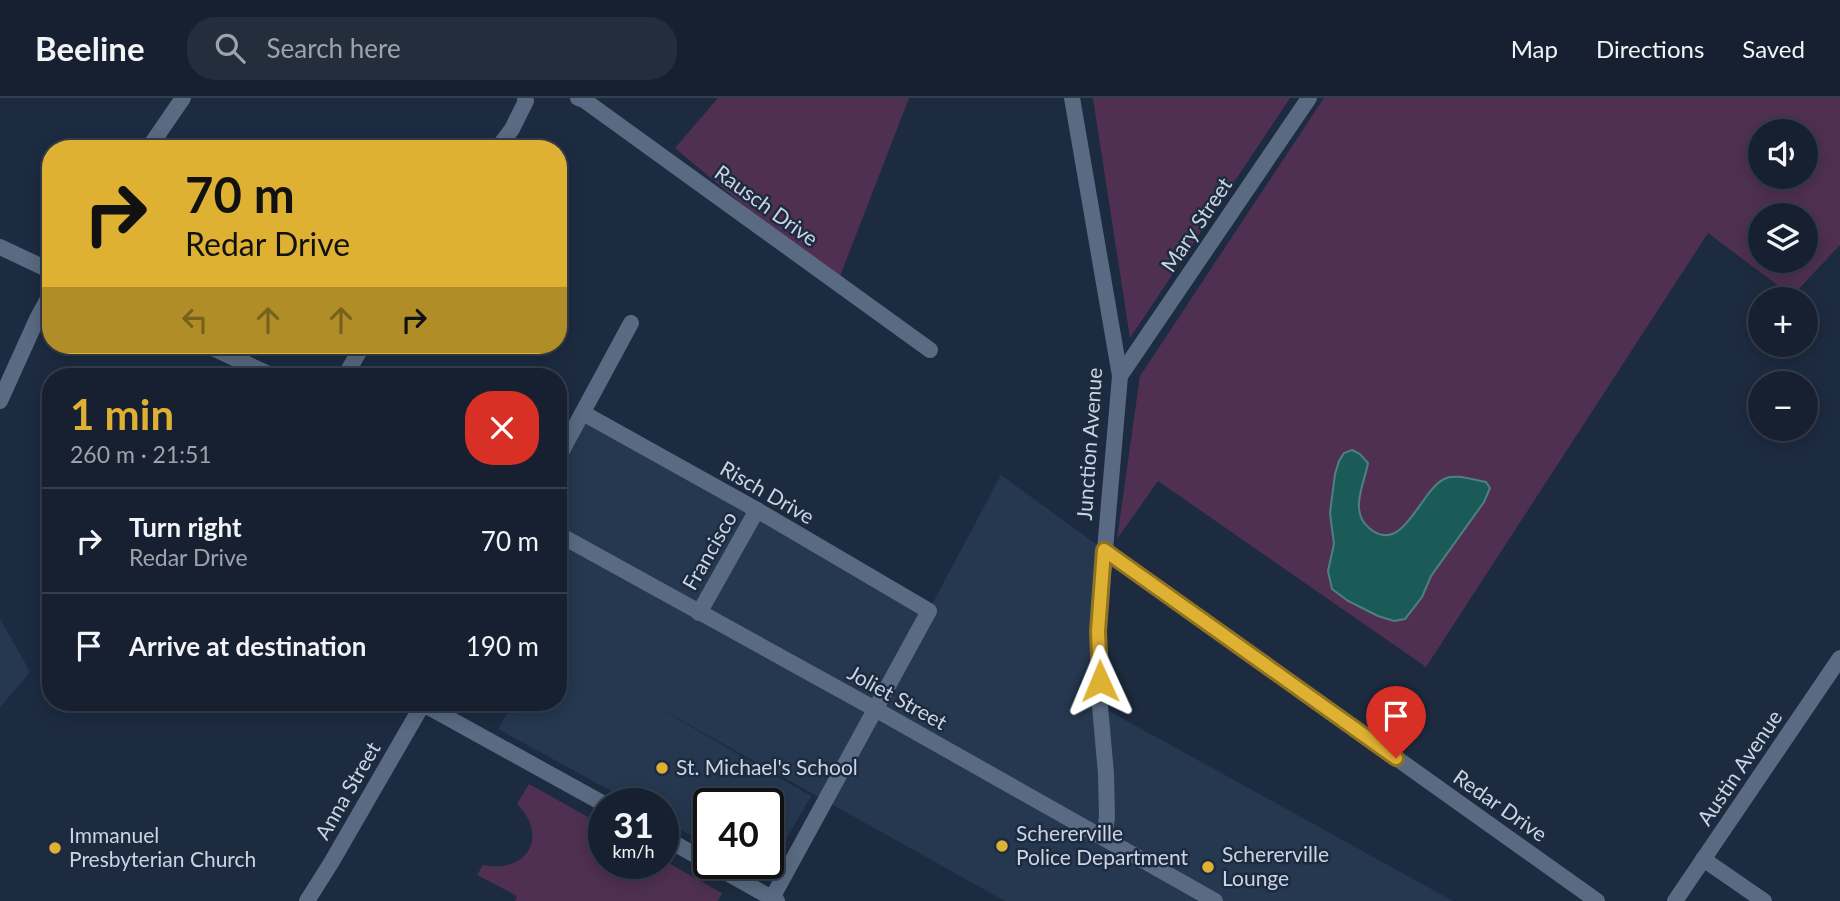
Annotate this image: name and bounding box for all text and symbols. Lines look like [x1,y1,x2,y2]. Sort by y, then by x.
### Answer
search box [187,17,677,80]
text: Beeline [35,28,145,68]
icon: search [211,29,249,67]
text: Search here [267,32,401,64]
text: Map [1511,34,1558,63]
text: Directions [1596,34,1704,63]
text: Saved [1742,34,1805,63]
map controls [1748,119,1818,441]
button: sound [1748,119,1818,189]
street label: Rausch Drive [710,159,823,251]
text: 70 m [185,165,295,223]
icon: right [70,168,161,259]
street label: Mary Street [1155,172,1237,276]
button: layers [1748,203,1818,273]
text: Redar Drive [185,224,350,263]
button: + [1748,287,1818,357]
icon: left [176,301,214,339]
icon: ahead [249,301,287,339]
icon: ahead [322,301,360,339]
icon: right [395,301,433,339]
street label: Junction Avenue [1071,367,1106,521]
button: − [1748,371,1818,441]
text: 1 min [70,389,174,439]
button: close [465,391,539,465]
text: 260 m · 21:51 [70,440,212,468]
street label: Risch Drive [716,455,819,529]
street label: Francisco [676,506,741,594]
text: Turn right [129,511,242,543]
icon: right [70,522,108,560]
text: 70 m [481,525,539,557]
text: Redar Drive [129,543,248,571]
icon: arrive [70,627,108,665]
text: Arrive at destination [129,630,366,662]
text: 190 m [466,630,539,662]
position arrow [1063,644,1137,718]
street label: Joliet Street [844,659,952,734]
pin [1366,686,1426,758]
icon: arrive [1377,697,1415,735]
street label: Austin Avenue [1691,705,1786,830]
street label: Anna Street [309,737,385,844]
place label: St. Michael's School [676,754,858,779]
marker: St. Michael's School [654,760,670,776]
street label: Redar Drive [1449,763,1552,846]
speed limit sign: 40 [693,788,784,879]
text: 31 [613,803,654,845]
place label: Schererville Police Department [1016,820,1188,869]
place label: Immanuel Presbyterian Church [69,822,256,871]
marker: Schererville Police Department [994,838,1010,854]
marker: Immanuel Presbyterian Church [47,840,63,856]
text: km/h [612,840,655,862]
place label: Schererville Lounge [1222,841,1329,890]
marker: Schererville Lounge [1200,859,1216,875]

